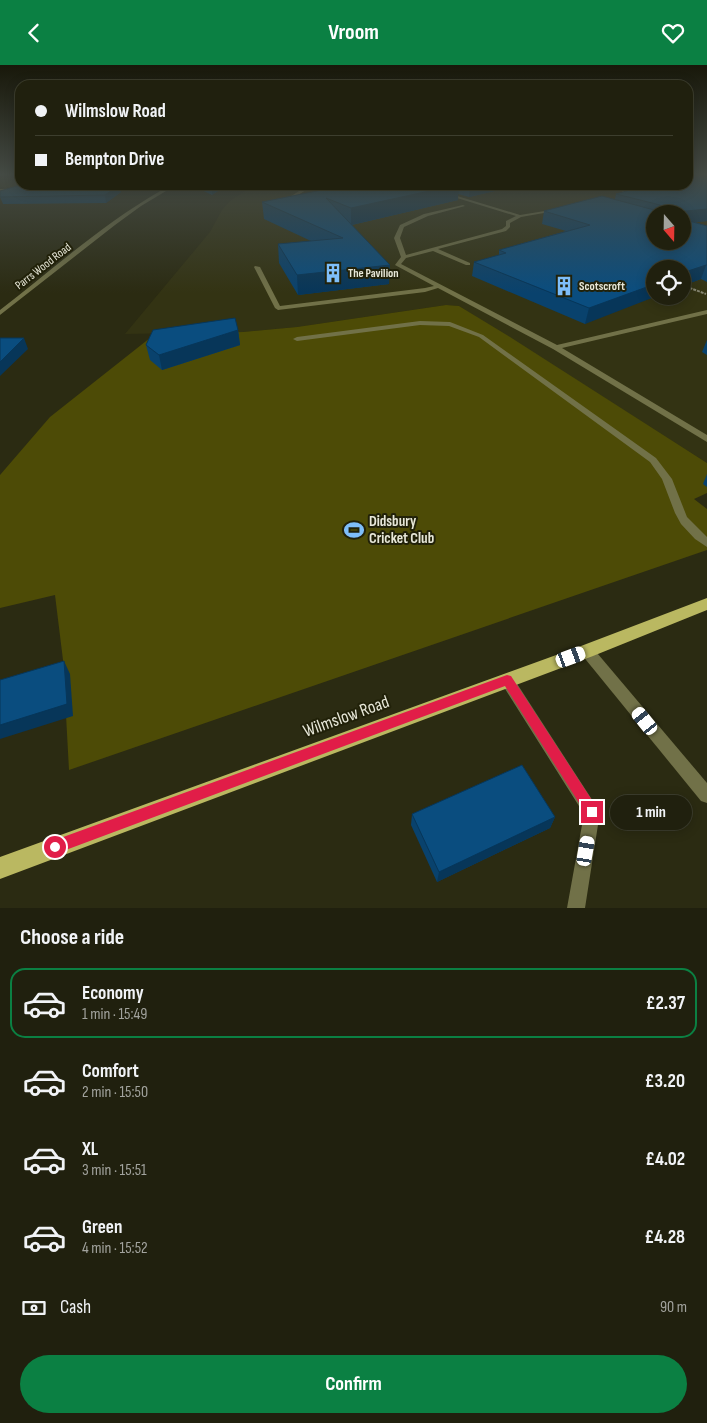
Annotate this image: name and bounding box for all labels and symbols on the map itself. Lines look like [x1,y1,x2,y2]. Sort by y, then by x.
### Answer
north arrow [646,205,691,250]
street label: Parrs Wood Road [12,240,74,293]
building icon: The Pavilion [322,262,344,284]
place label: The Pavilion [348,266,399,281]
building icon: Scotscroft [553,275,575,297]
place label: Scotscroft [579,279,625,294]
place label: Didsbury Cricket Club [369,512,434,548]
sports icon: Didsbury Cricket Club [343,519,365,541]
car [554,645,587,669]
street label: Wilmslow Road [300,691,392,742]
car [629,705,660,737]
callout: 1 min [610,795,692,829]
route end [581,801,603,823]
car [576,835,595,867]
route start [44,836,66,858]

